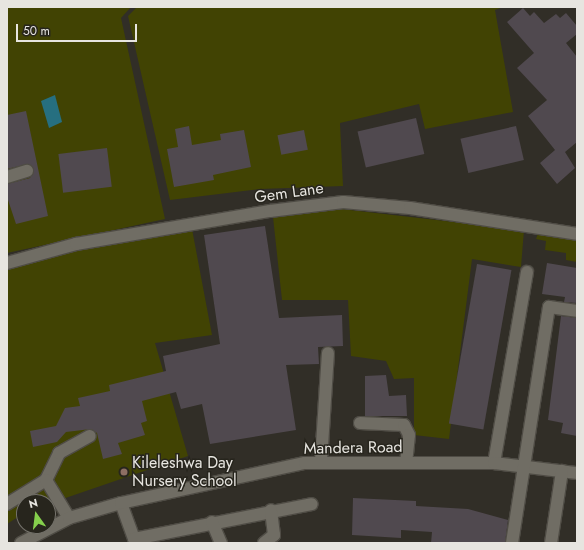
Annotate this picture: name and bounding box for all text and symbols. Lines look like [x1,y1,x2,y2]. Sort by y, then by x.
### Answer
scale bar [18,16,139,42]
text: 50 m [23,22,50,40]
street label: Gem Lane [253,179,325,207]
street label: Mandera Road [303,438,403,458]
place label: Kileleshwa Day Nursery School [132,453,237,491]
marker: Kileleshwa Day Nursery School [119,467,129,477]
north arrow [16,494,56,534]
text: N [27,495,40,512]

